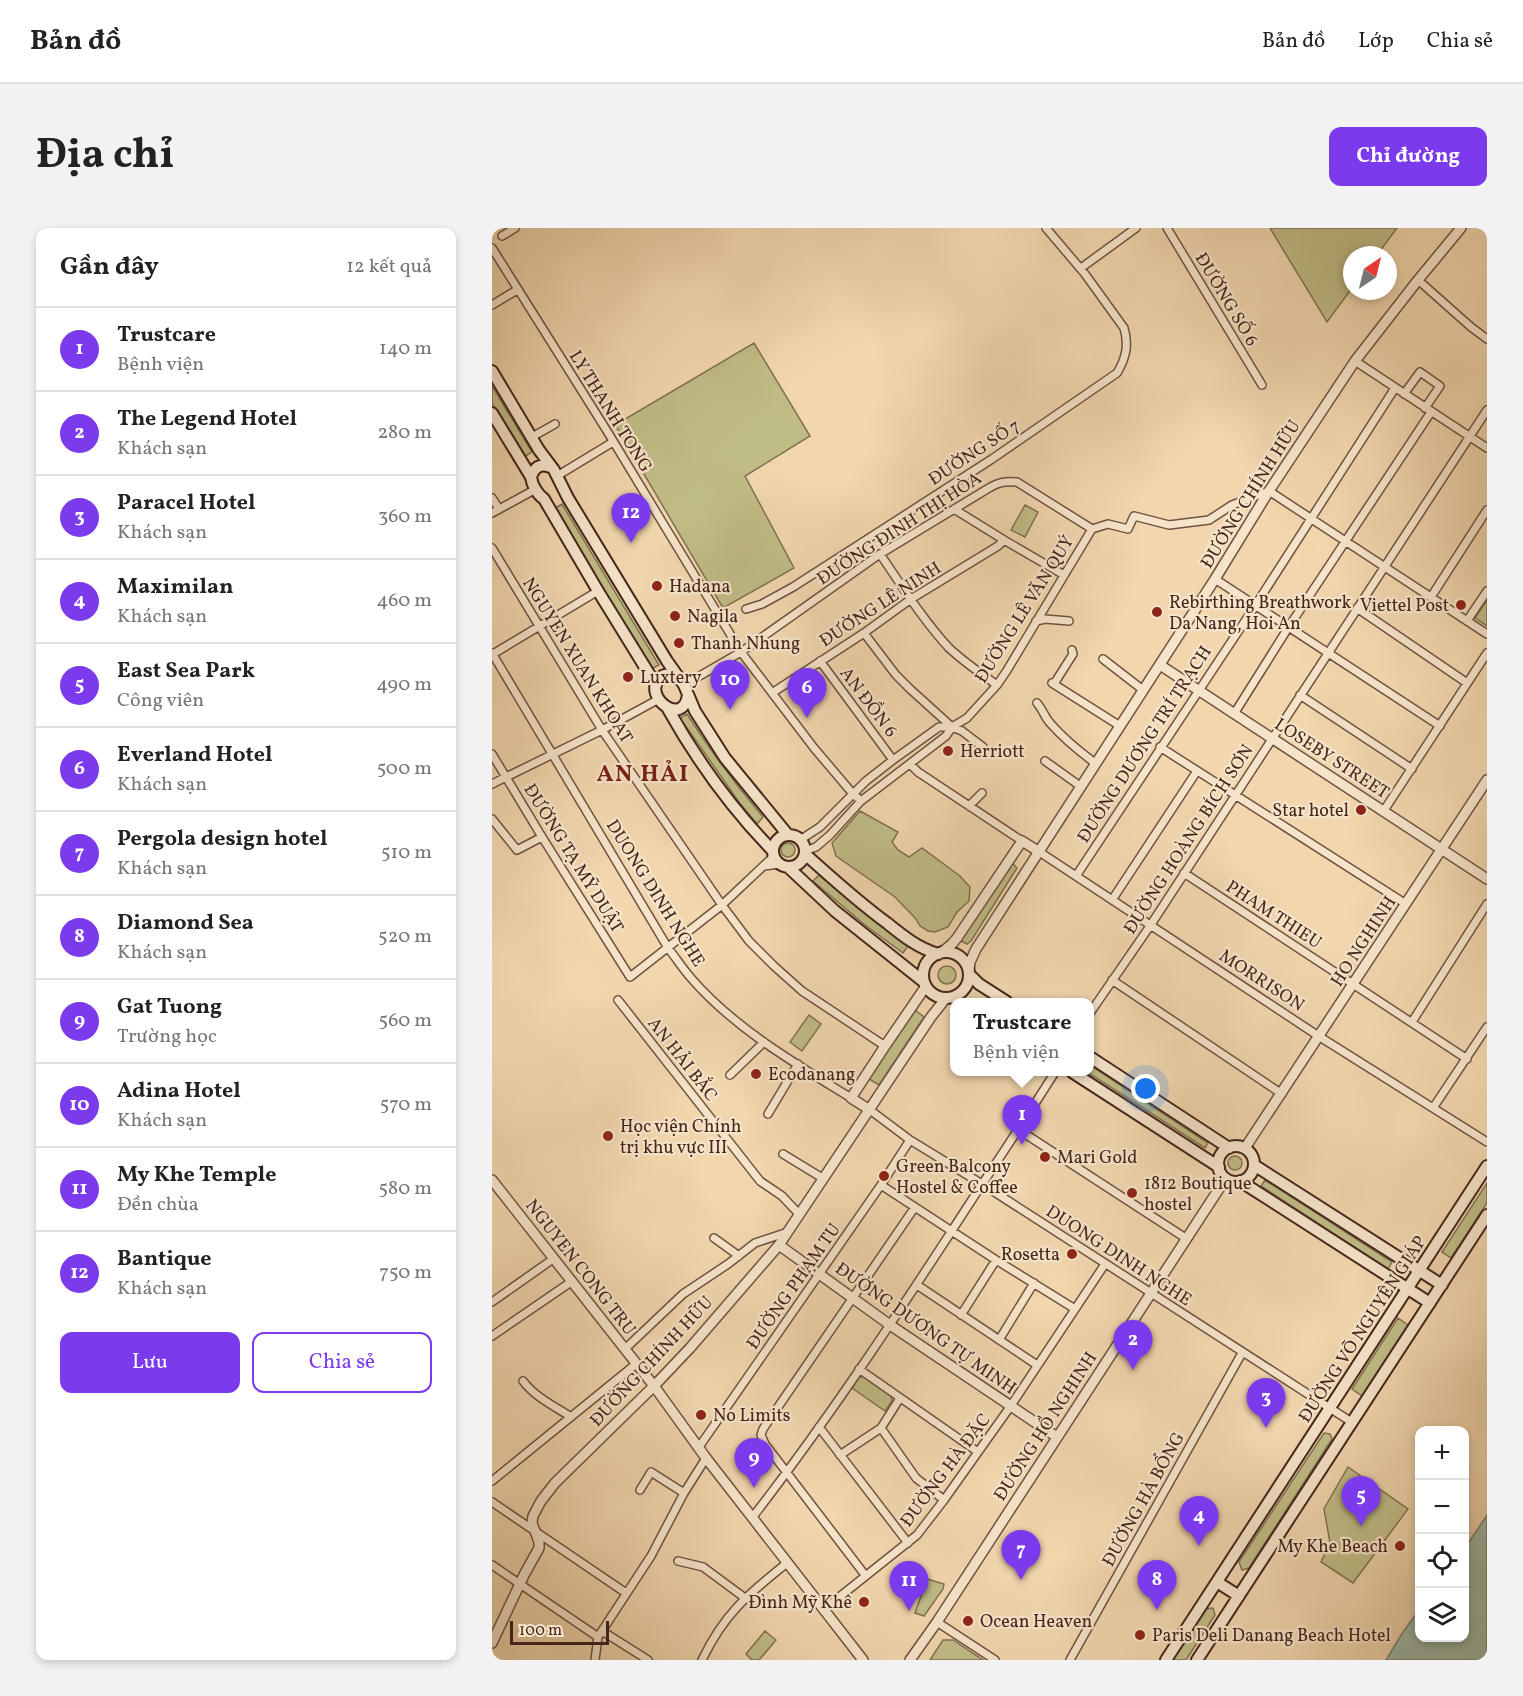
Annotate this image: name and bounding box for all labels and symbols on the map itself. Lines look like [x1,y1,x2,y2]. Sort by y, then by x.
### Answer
north arrow [1343,246,1397,300]
street label: ĐƯỜNG SỐ 6 [1188,247,1265,351]
street label: LY THANH TONG [562,346,657,478]
street label: ĐƯỜNG SỐ 7 [923,412,1026,492]
street label: ĐƯỜNG CHÍNH HỮU [1195,415,1307,574]
street label: ĐƯỜNG ĐINH THỊ HÒA [812,466,987,592]
pin: 12 [612,494,650,543]
street label: ĐƯỜNG LÊ VĂN QUÝ [969,531,1081,688]
street label: ĐƯỜNG LÊ NINH [814,556,947,654]
street label: NGUYEN XUAN KHOAT [515,573,638,749]
place label: Hadana [669,575,730,600]
marker: Hadana [650,579,664,593]
place label: Rebirthing Breathwork Da Nang, Hoi An [1169,591,1351,637]
place label: Viettel Post [1360,594,1449,619]
marker: Viettel Post [1454,598,1468,612]
place label: Nagila [687,605,738,630]
marker: Rebirthing Breathwork Da Nang, Hoi An [1150,605,1164,619]
marker: Nagila [668,609,682,623]
place label: Thanh Nhung [691,632,800,657]
marker: Thanh Nhung [672,636,686,650]
street label: ĐƯỜNG DƯƠNG TRÍ TRẠCH [1071,641,1219,848]
pin: 10 [710,660,750,710]
street label: AN ĐỒN 6 [833,661,905,743]
place label: Luxtery [640,666,702,691]
pin: 6 [788,668,826,718]
marker: Luxtery [621,670,635,684]
street label: LOSEBY STREET [1269,713,1394,806]
street label: ĐƯỜNG HOÀNG BÍCH SƠN [1118,739,1260,940]
place label: Herriott [960,740,1025,765]
marker: Herriott [941,744,955,758]
district label: AN HẢI [596,758,690,792]
street label: ĐƯỜNG TẠ MỸ DUẬT [517,779,630,939]
place label: Star hotel [1272,799,1349,824]
marker: Star hotel [1354,803,1368,817]
street label: DUONG DINH NGHE [599,815,710,972]
street label: PHAM THIEU [1220,875,1326,956]
street label: HO NGHINH [1326,892,1403,992]
street label: MORRISON [1214,944,1309,1018]
street label: AN HẢI BẮC [641,1011,725,1107]
place label: Ecodanang [768,1063,855,1088]
marker: Ecodanang [749,1067,763,1081]
your location [1131,1074,1160,1103]
pin: 1 [1002,1096,1042,1145]
place label: Học viện Chính trị khu vực III [620,1115,742,1161]
marker: Học viện Chính trị khu vực III [601,1129,615,1143]
place label: Mari Gold [1057,1146,1137,1171]
marker: Mari Gold [1038,1150,1052,1164]
place label: Green Balcony Hostel & Coffee [896,1155,1018,1201]
marker: Green Balcony Hostel & Coffee [877,1169,891,1183]
place label: 1812 Boutique hostel [1144,1172,1252,1218]
marker: 1812 Boutique hostel [1125,1186,1139,1200]
street label: NGUYEN CONG TRU [519,1195,641,1341]
street label: DUONG DINH NGHE [1040,1200,1196,1313]
street label: ĐƯỜNG PHẠM TU [740,1218,847,1355]
street label: ĐƯỜNG VÕ NGUYÊN GIÁP [1292,1231,1433,1428]
place label: Rosetta [1001,1243,1060,1268]
marker: Rosetta [1065,1247,1079,1261]
street label: ĐƯỜNG DƯƠNG TỰ MINH [829,1256,1021,1401]
street label: ĐƯỜNG CHÍNH HỮU [584,1290,719,1433]
pin: 2 [1114,1320,1152,1370]
street label: ĐƯỜNG HỒ NGHINH [986,1346,1104,1506]
pin: 3 [1246,1378,1286,1428]
place label: No Limits [713,1404,790,1429]
marker: No Limits [694,1408,708,1422]
street label: ĐƯỜNG HÀ ĐẶC [894,1408,997,1533]
street label: ĐƯỜNG HÀ BỔNG [1094,1426,1192,1572]
pin: 9 [734,1438,774,1488]
pin: 5 [1342,1476,1380,1526]
pin: 4 [1180,1496,1218,1546]
pin: 7 [1002,1530,1040,1580]
place label: My Khe Beach [1277,1535,1388,1560]
marker: My Khe Beach [1393,1539,1407,1553]
pin: 8 [1138,1560,1176,1610]
pin: 11 [890,1562,928,1611]
place label: Đình Mỹ Khê [748,1591,852,1616]
marker: Đình Mỹ Khê [857,1595,871,1609]
place label: Ocean Heaven [980,1610,1092,1635]
marker: Ocean Heaven [961,1614,975,1628]
scale bar [510,1618,609,1646]
place label: Paris Deli Danang Beach Hotel [1152,1624,1391,1649]
marker: Paris Deli Danang Beach Hotel [1133,1628,1147,1642]

